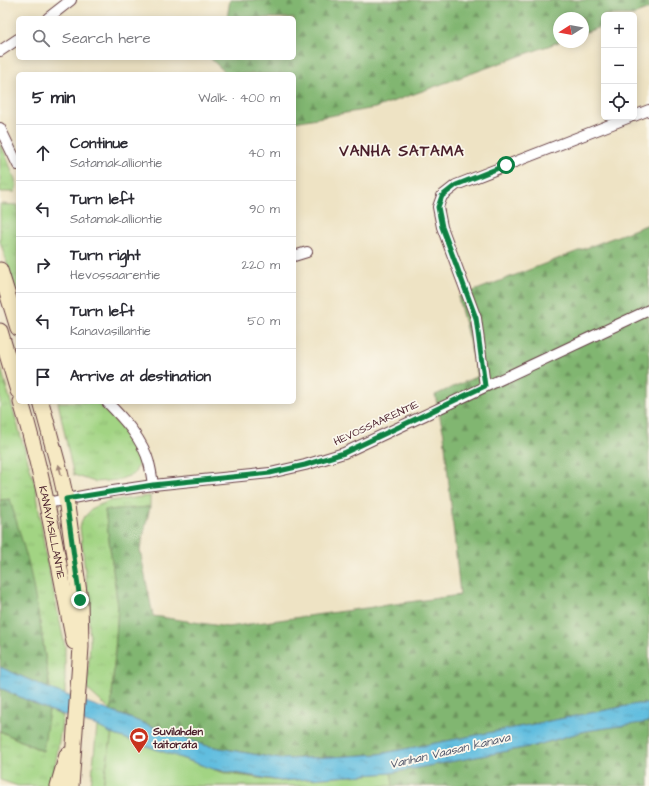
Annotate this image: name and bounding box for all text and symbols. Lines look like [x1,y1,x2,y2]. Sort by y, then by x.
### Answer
north arrow [553,12,589,48]
map controls [601,12,637,120]
button: + [601,12,637,48]
search box [16,16,296,60]
icon: search [30,27,52,49]
text: Search here [62,28,151,49]
button: − [601,48,637,84]
button: locate [601,84,637,120]
text: 5 min [32,86,75,110]
text: Walk · 400 m [198,89,280,107]
text: Continue [70,133,128,154]
district label: VANHA SATAMA [338,141,465,162]
icon: ahead [32,142,54,164]
text: 40 m [248,144,280,162]
text: Satamakalliontie [70,154,162,172]
route start [497,156,515,174]
text: Turn left [70,189,134,210]
icon: left [32,198,54,220]
text: 90 m [249,200,280,218]
text: Satamakalliontie [70,210,162,228]
text: Turn right [70,245,141,266]
icon: right [32,254,54,276]
text: 220 m [242,256,280,274]
text: Hevossaarentie [70,266,160,284]
text: Turn left [70,301,134,322]
icon: left [32,310,54,332]
text: 50 m [247,312,280,330]
text: Kanavasillantie [70,322,151,340]
icon: arrive [32,366,54,388]
text: Arrive at destination [70,366,211,387]
street label: HEVOSSAARENTIE [331,397,421,449]
one-way arrow [56,463,62,476]
street label: KANAVASILLANTIE [36,484,69,581]
route end [71,591,89,609]
place label: Suvilahden taitorata [152,724,203,752]
sports icon: Suvilahden taitorata [128,726,150,754]
water label: Vanhan Vaasan kanava [388,729,513,773]

